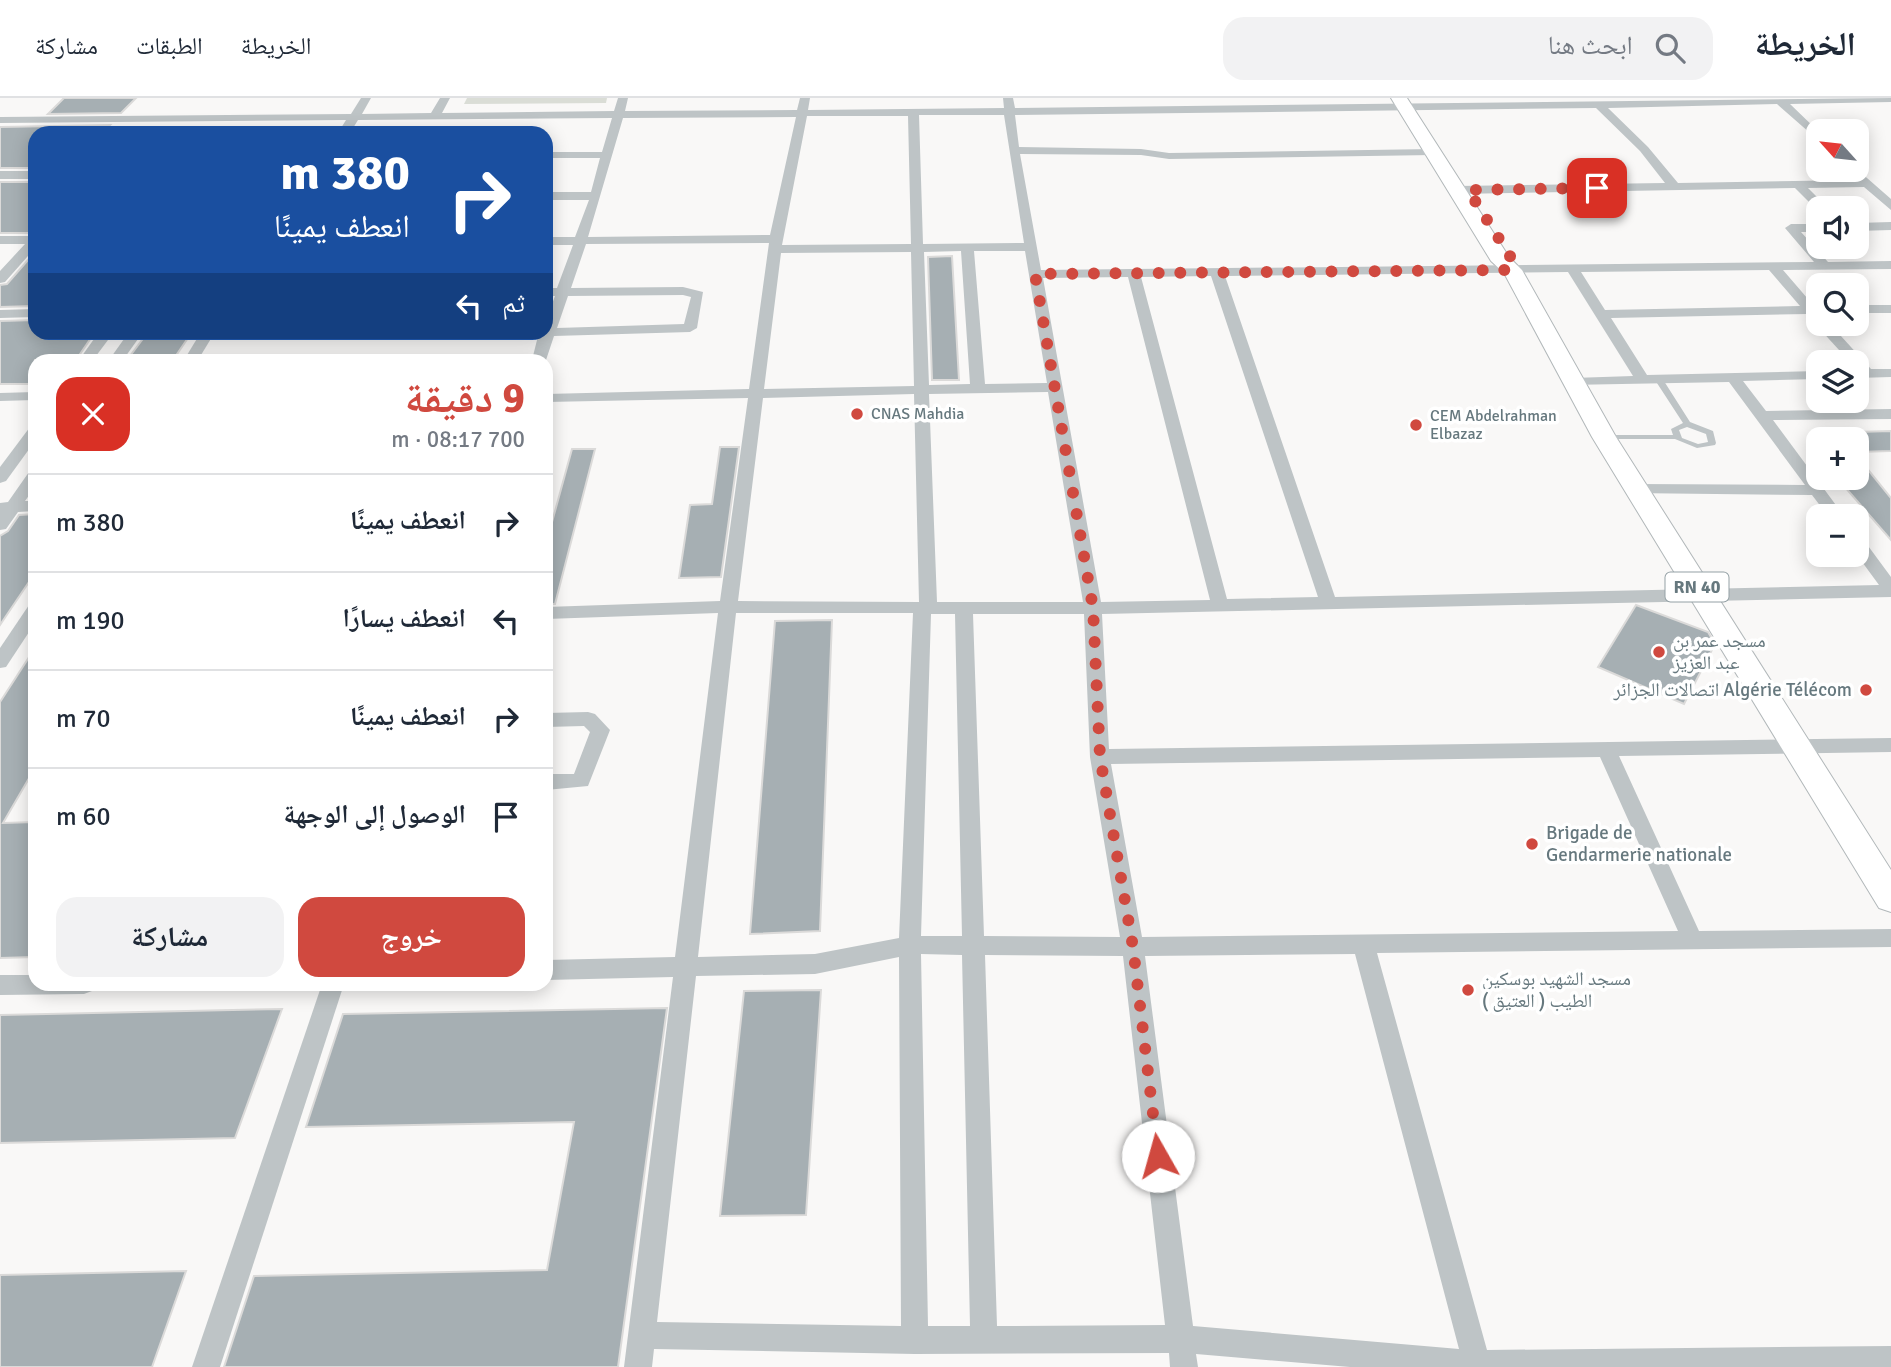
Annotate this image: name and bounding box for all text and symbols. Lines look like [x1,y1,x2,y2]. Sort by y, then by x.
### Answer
search box [1223,17,1713,80]
text: الخريطة [1755,24,1856,65]
icon: search [1651,29,1689,67]
text: ابحث هنا [1548,30,1633,62]
text: مشاركة [35,31,98,61]
text: الطبقات [136,31,203,61]
text: الخريطة [241,31,311,61]
north arrow [1806,119,1869,182]
map controls [1806,119,1869,567]
text: 380 m [280,143,410,203]
icon: right [434,154,525,245]
pin [1567,158,1627,218]
icon: arrive [1578,169,1616,207]
button: sound [1806,196,1869,259]
text: انعطف يمينًا [274,207,410,246]
button: search [1806,273,1869,336]
icon: left [450,287,488,325]
text: ثم [502,288,525,320]
button: layers [1806,350,1869,413]
text: 9 دقيقة [405,373,525,424]
button: close [56,377,130,451]
place label: CNAS Mahdia [871,404,964,424]
marker: CNAS Mahdia [849,406,865,422]
place label: CEM Abdelrahman Elbazaz [1430,406,1557,444]
marker: CEM Abdelrahman Elbazaz [1408,417,1424,433]
text: 700 m · 08:17 [391,425,525,454]
button: + [1806,427,1869,490]
icon: right [487,504,525,542]
button: − [1806,504,1869,567]
text: انعطف يمينًا [350,505,466,537]
text: 380 m [56,507,125,539]
road number: RN 40 [1666,573,1728,602]
icon: left [487,602,525,640]
text: انعطف يسارًا [342,603,466,635]
text: 190 m [56,605,125,637]
place label: مسجد عمر بن عبد العزيز [1672,629,1766,675]
marker: مسجد عمر بن عبد العزيز [1651,644,1667,660]
place label: اتصالات الجزائر Algérie Télécom [1613,678,1852,702]
marker: اتصالات الجزائر Algérie Télécom [1858,682,1874,698]
icon: right [487,700,525,738]
text: انعطف يمينًا [350,701,466,733]
text: 70 m [56,703,111,735]
icon: arrive [487,798,525,836]
text: الوصول إلى الوجهة [284,799,466,831]
text: 60 m [56,801,111,833]
place label: Brigade de Gendarmerie nationale [1546,821,1732,867]
marker: Brigade de Gendarmerie nationale [1524,836,1540,852]
button: مشاركة [56,897,284,977]
button: خروج [298,897,525,977]
place label: مسجد الشهيد بوسكين الطيب ( العتيق ) [1482,967,1631,1013]
marker: مسجد الشهيد بوسكين الطيب ( العتيق ) [1460,982,1476,998]
position arrow [1121,1119,1195,1193]

